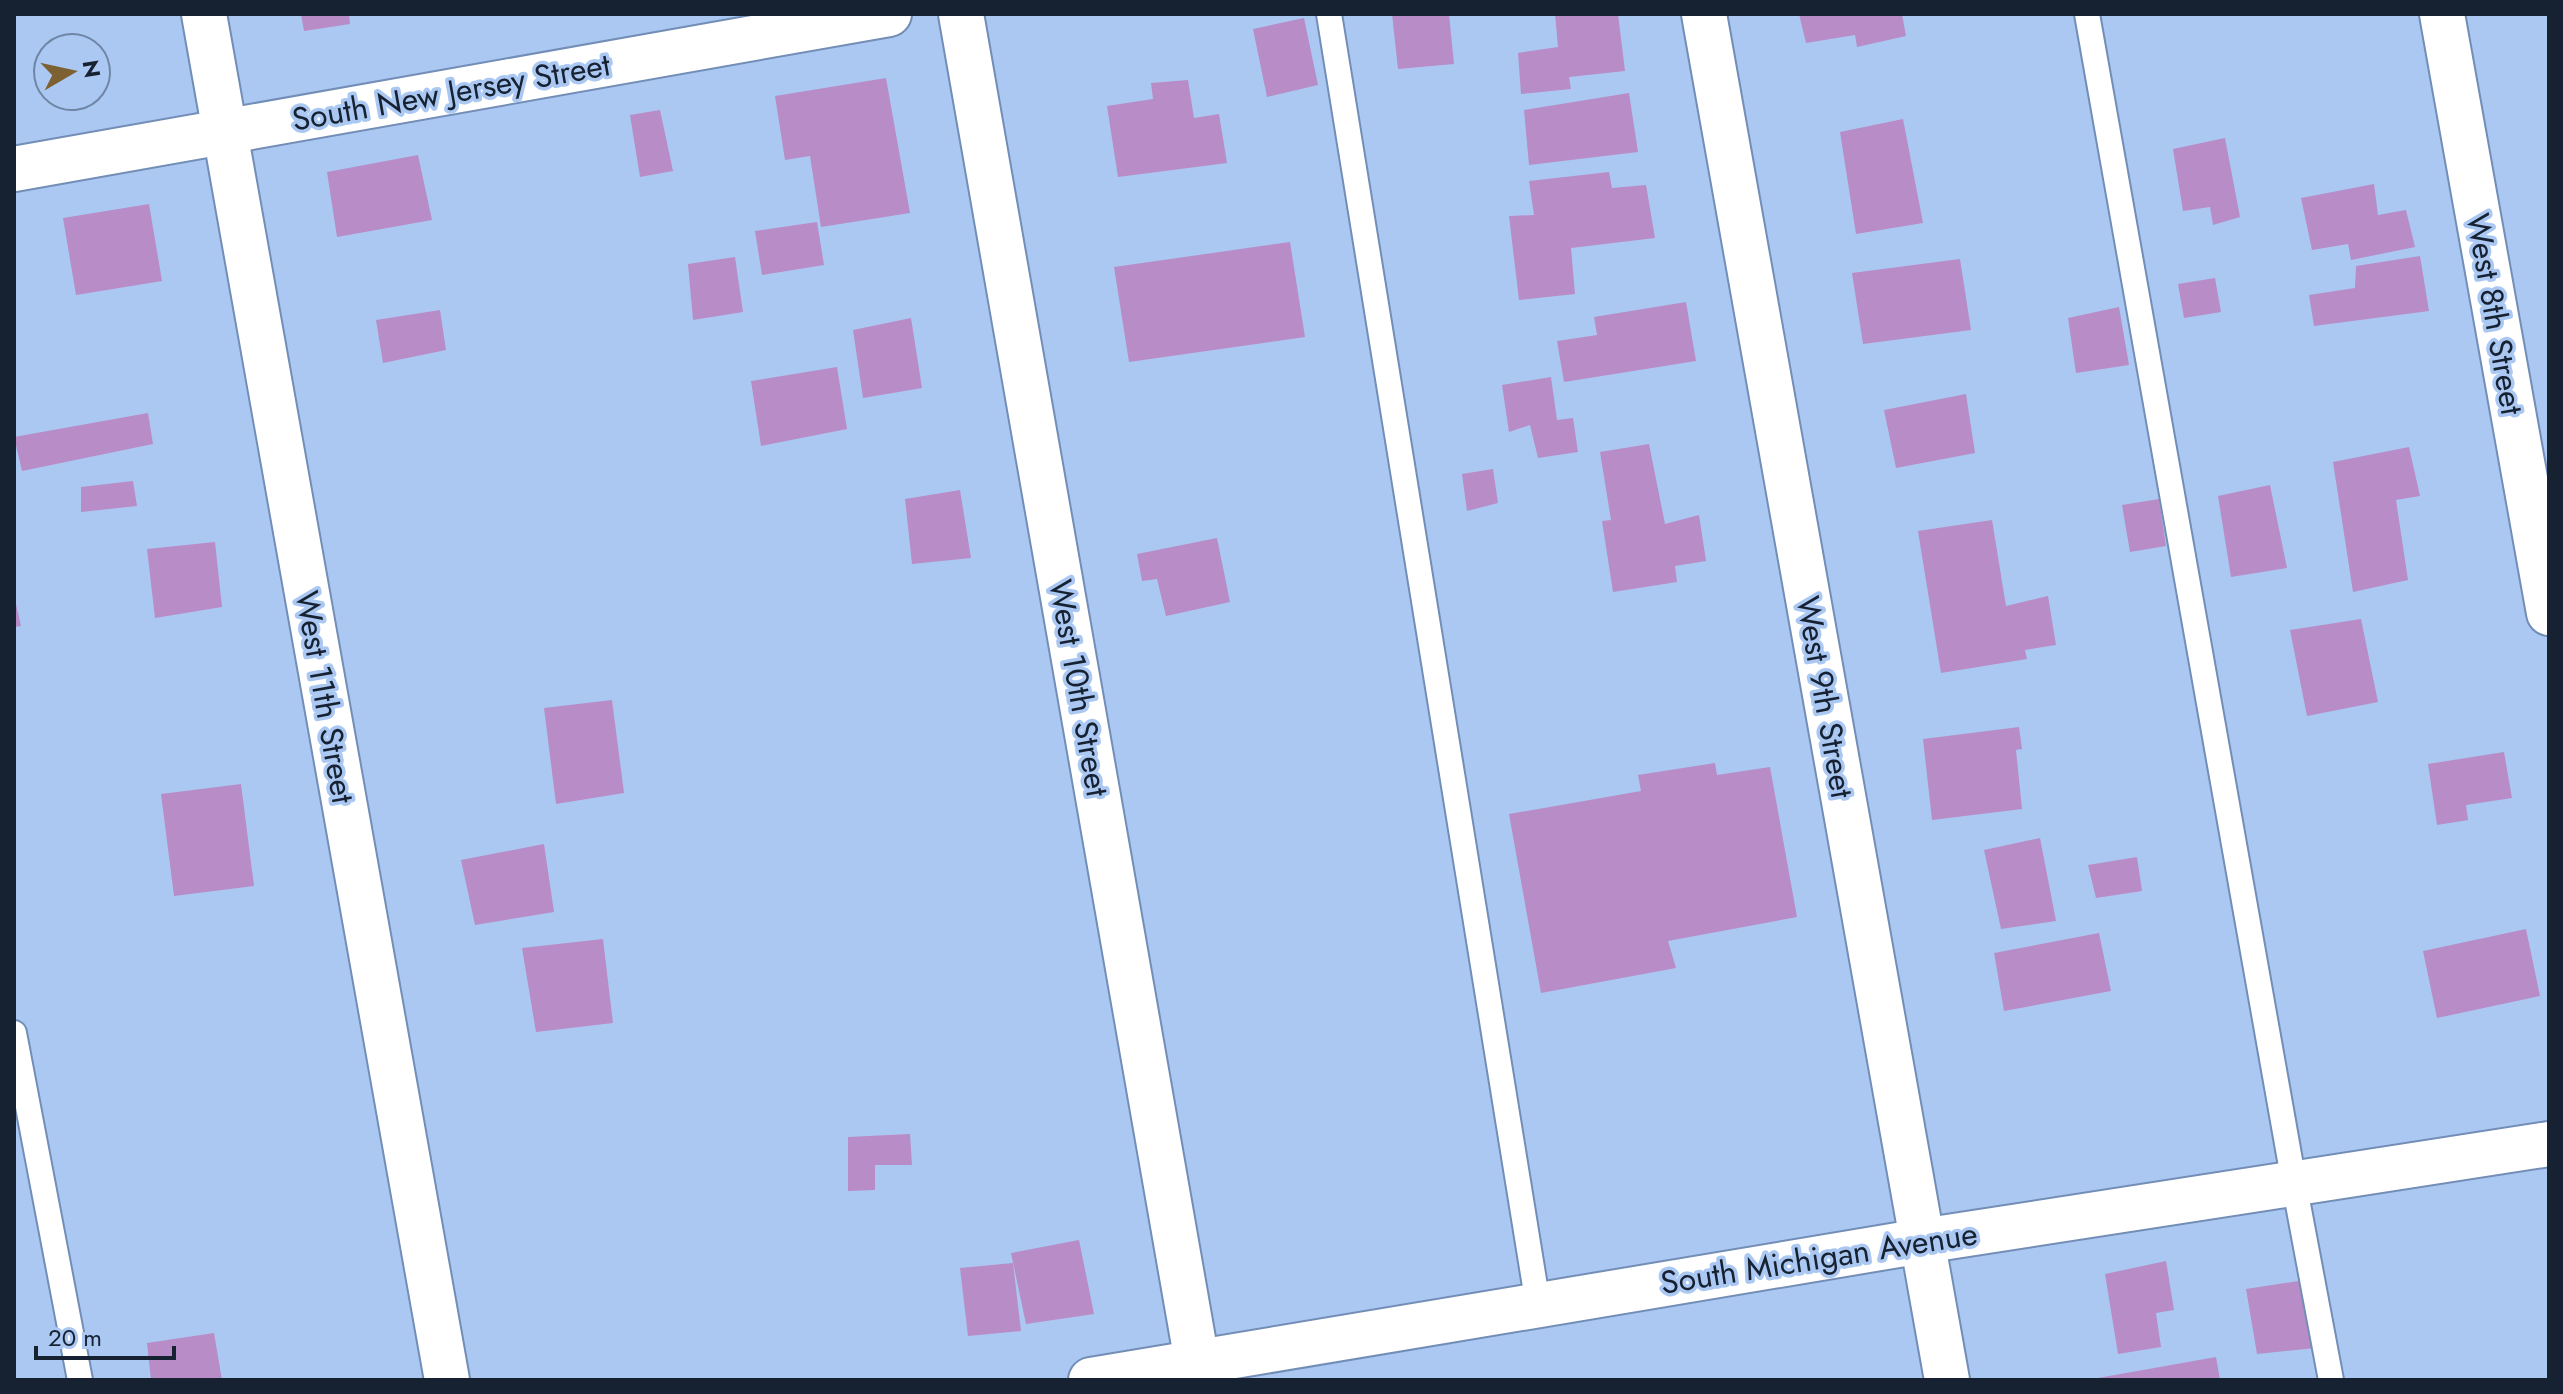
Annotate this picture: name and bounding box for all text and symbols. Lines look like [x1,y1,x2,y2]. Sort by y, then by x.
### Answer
north arrow [32,32,112,112]
street label: South New Jersey Street [288,41,614,143]
text: N [75,58,109,80]
street label: West 8th Street [2455,210,2535,419]
street label: West 10th Street [1037,576,1121,801]
street label: West 11th Street [284,587,366,807]
street label: West 9th Street [1785,592,1865,802]
street label: South Michigan Avenue [1657,1210,1981,1306]
scale bar [36,1310,174,1360]
text: 20 m [48,1320,102,1355]

